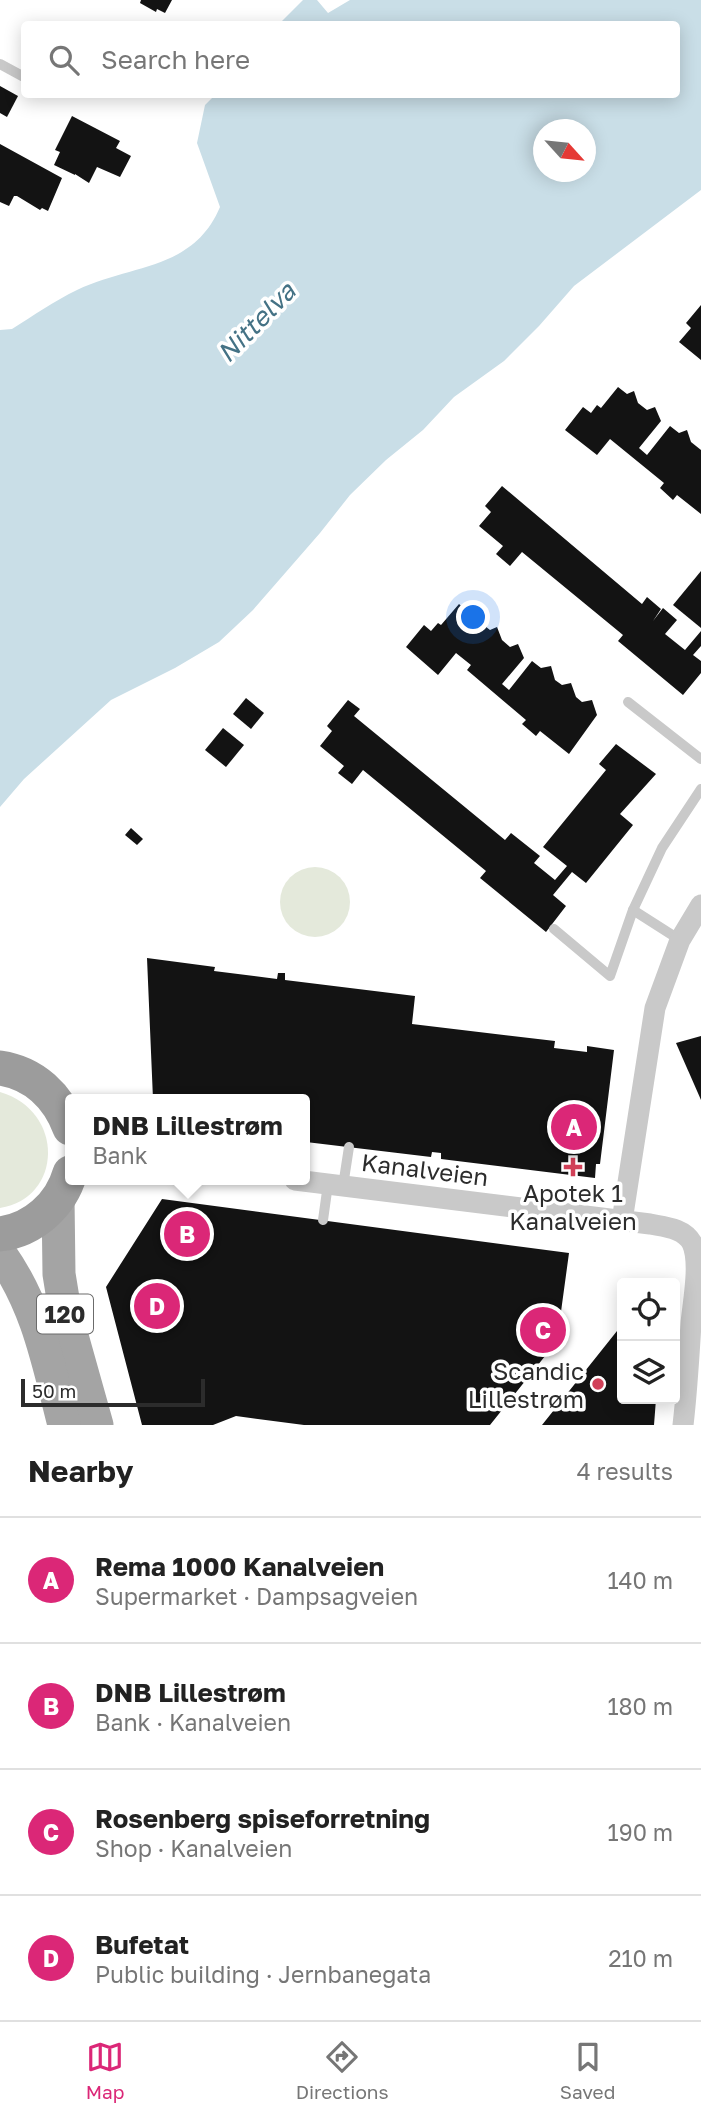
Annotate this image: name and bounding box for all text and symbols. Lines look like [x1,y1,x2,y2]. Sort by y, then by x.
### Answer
search box [21,21,680,98]
icon: search [45,41,83,79]
text: Search here [101,44,250,75]
north arrow [533,119,596,182]
water label: Nittelva [211,275,302,368]
your location [456,600,490,634]
popup [65,1094,310,1185]
pin: A [551,1101,597,1153]
text: DNB Lillestrøm [92,1110,283,1141]
text: Bank [92,1141,148,1169]
street label: Kanalveien [360,1147,490,1191]
marker: Apotek 1 Kanalveien [565,1159,581,1175]
place label: Apotek 1 Kanalveien [509,1178,637,1235]
pin: B [164,1208,210,1260]
map controls [617,1278,680,1404]
button: locate [617,1278,680,1341]
pin: D [134,1280,180,1332]
road number: 120 [37,1294,93,1334]
pin: C [520,1304,566,1356]
button: layers [617,1341,680,1404]
place label: Scandic Lillestrøm [468,1356,584,1413]
scale bar [21,1376,205,1408]
marker: Scandic Lillestrøm [590,1376,606,1392]
text: 50 m [32,1379,76,1402]
text: Nearby [28,1453,133,1489]
text: 4 results [577,1457,673,1485]
text: Rema 1000 Kanalveien [95,1551,384,1582]
text: A [43,1566,59,1594]
text: 140 m [607,1566,673,1594]
text: Supermarket · Dampsagveien [95,1582,418,1610]
text: DNB Lillestrøm [95,1677,286,1708]
text: B [43,1692,59,1720]
text: 180 m [607,1692,673,1720]
text: Bank · Kanalveien [95,1708,291,1736]
text: Rosenberg spiseforretning [95,1803,430,1834]
text: C [43,1818,59,1846]
text: 190 m [608,1818,673,1846]
text: Shop · Kanalveien [95,1834,292,1862]
text: Bufetat [95,1929,189,1960]
text: D [43,1944,59,1972]
text: 210 m [608,1944,673,1972]
text: Public building · Jernbanegata [95,1960,431,1988]
tab: Map [86,2038,124,2103]
tab: Directions [296,2038,389,2103]
tab: Saved [560,2038,615,2103]

